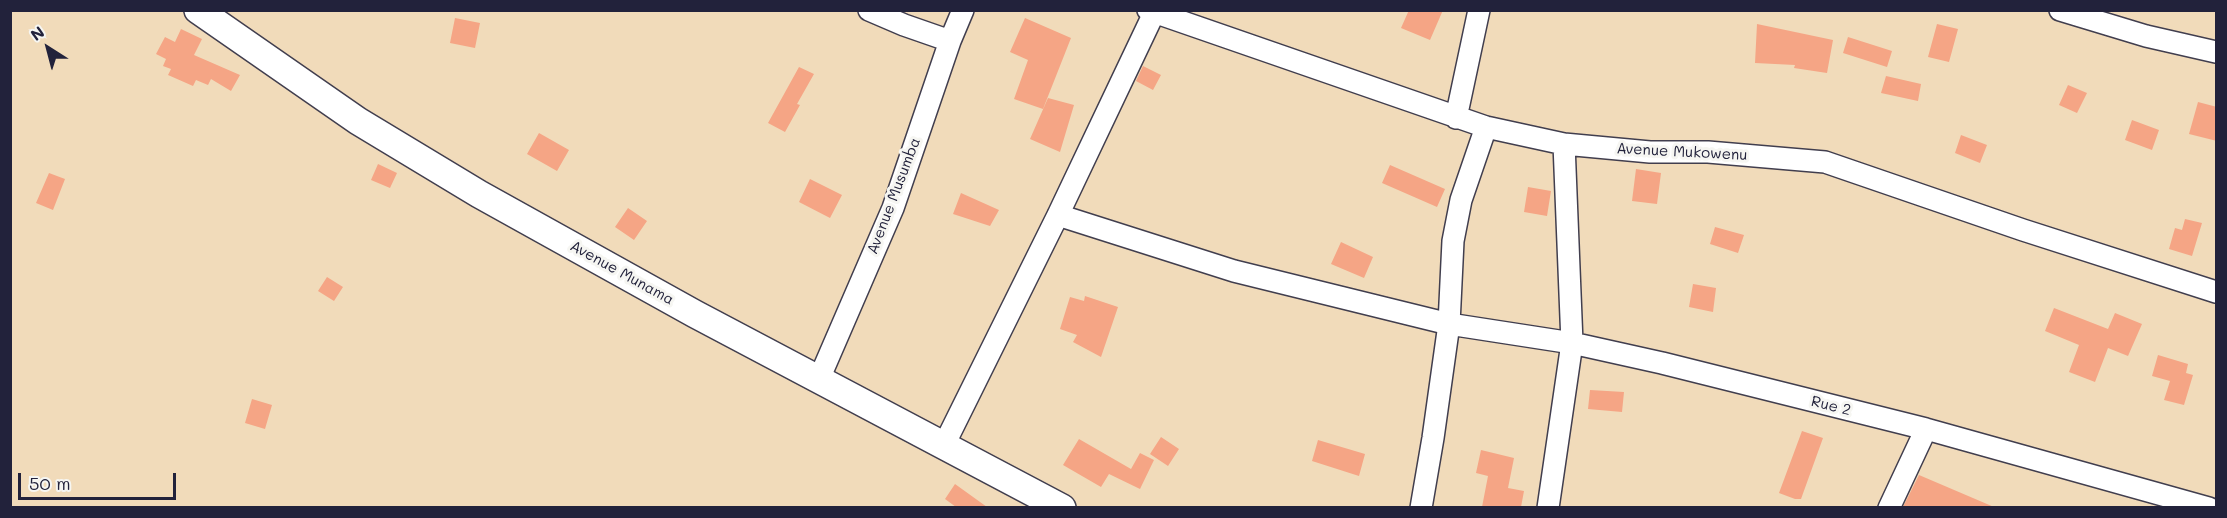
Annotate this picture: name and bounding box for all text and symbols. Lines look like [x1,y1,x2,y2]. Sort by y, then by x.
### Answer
north arrow [18,18,78,78]
text: N [26,21,48,45]
street label: Avenue Musumba [864,135,924,257]
street label: Avenue Mukowenu [1616,140,1748,164]
street label: Avenue Munama [567,237,677,309]
street label: Rue 2 [1809,392,1853,420]
scale bar [21,461,178,499]
text: 50 m [29,471,71,495]

